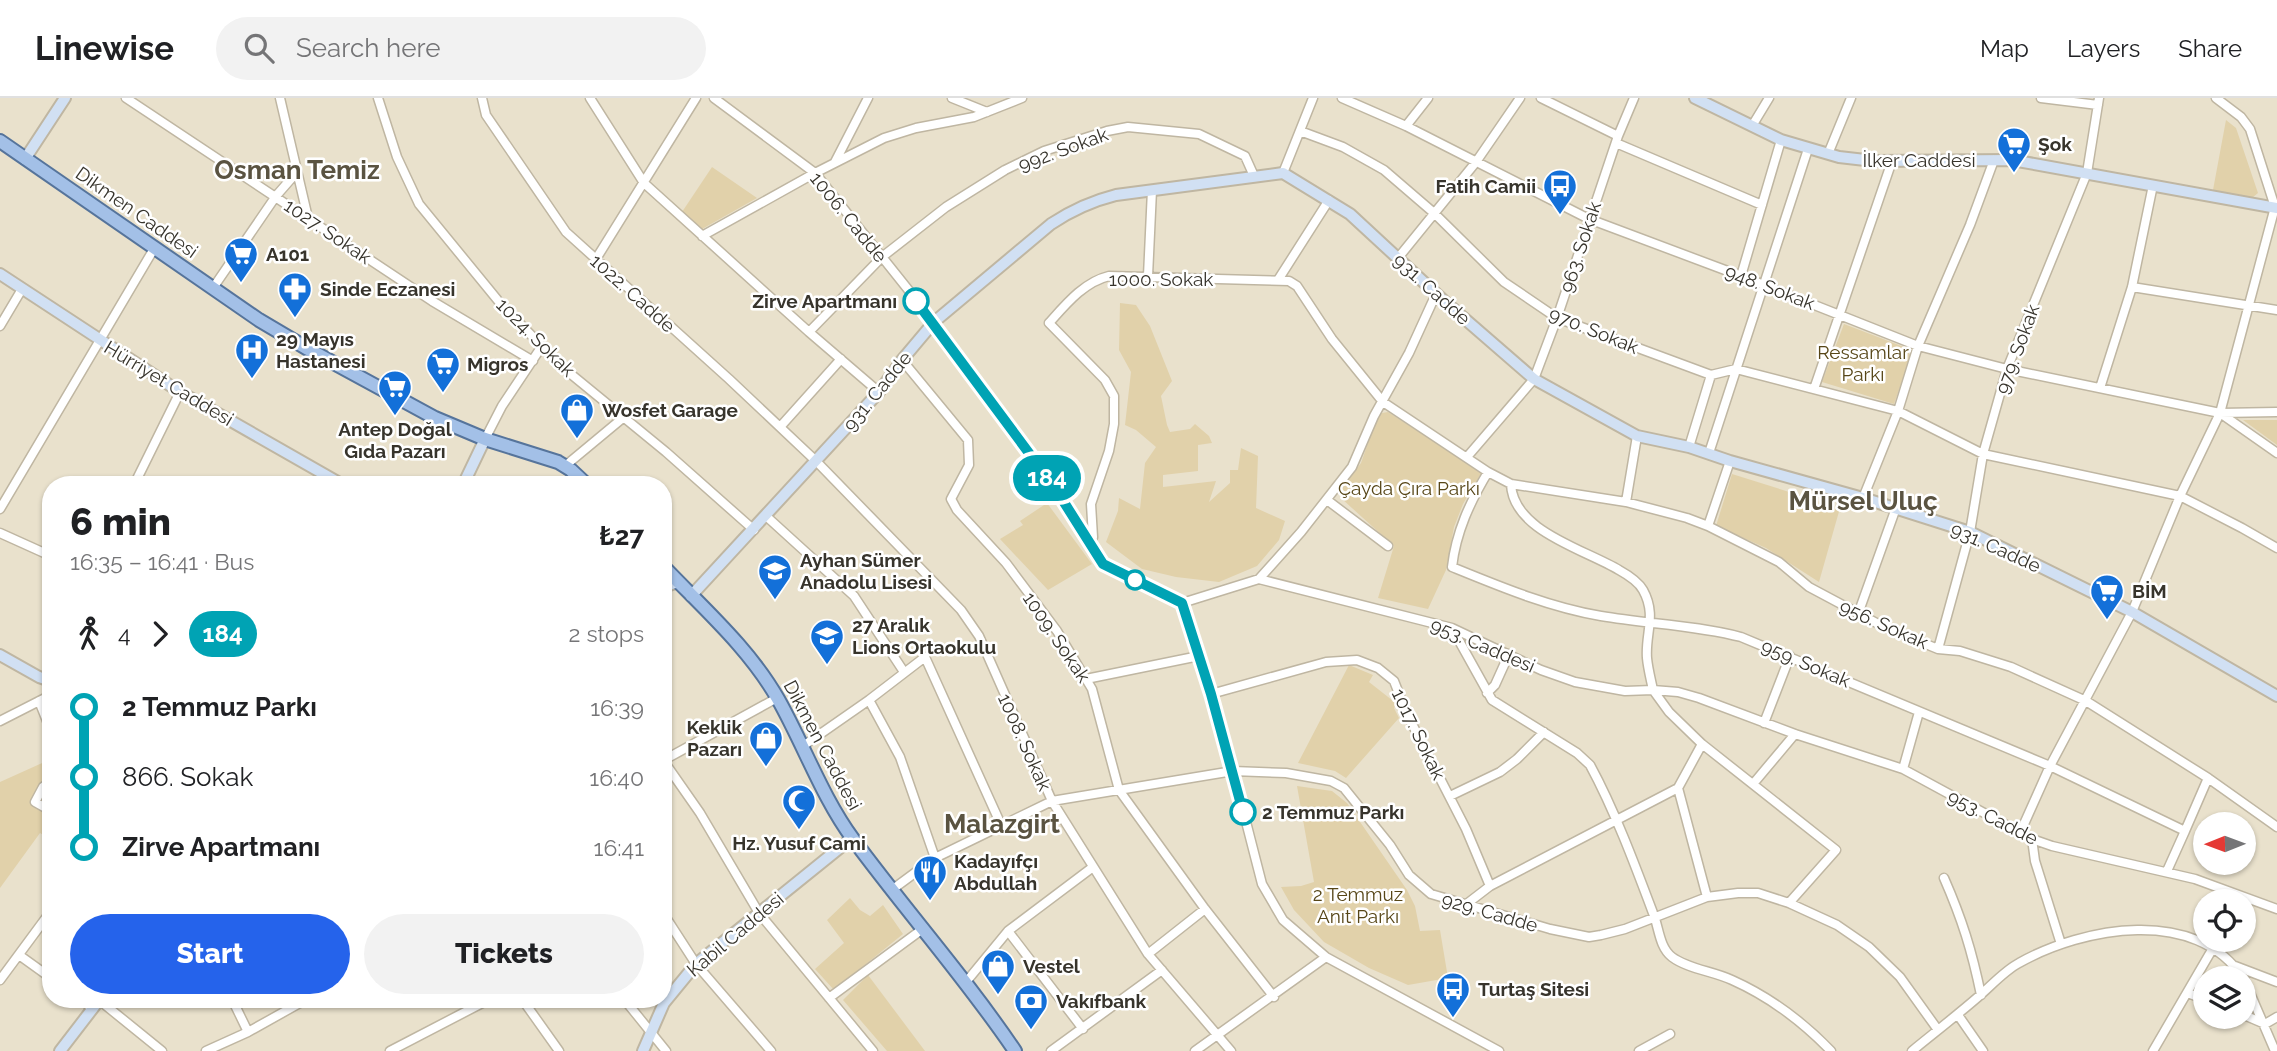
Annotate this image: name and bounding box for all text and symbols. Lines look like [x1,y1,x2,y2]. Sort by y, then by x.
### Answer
search box [216,17,706,80]
text: Linewise [35,29,174,68]
icon: search [240,29,278,67]
text: Search here [296,33,440,63]
text: Map [1980,34,2029,63]
text: Layers [2067,34,2140,63]
text: Share [2178,34,2242,63]
street label: 992. Sokak [1015,123,1111,175]
supermarket icon: Şok [1995,125,2033,174]
place label: Şok [2038,133,2072,155]
street label: İlker Caddesi [1862,149,1976,171]
district label: Osman Temiz [214,155,380,185]
street label: Dikmen Caddesi [72,162,202,262]
bus stop icon: Fatih Camii [1541,167,1579,216]
street label: 1006. Cadde [806,168,892,266]
place label: Fatih Camii [1436,175,1536,197]
street label: 1027. Sokak [280,194,376,268]
street label: 963. Sokak [1555,199,1605,295]
supermarket icon: A101 [222,235,260,284]
place label: A101 [266,243,309,265]
street label: 1022. Cadde [586,249,680,337]
street label: 931. Cadde [1389,249,1475,329]
street label: 948. Sokak [1722,260,1818,314]
street label: 1000. Sokak [1109,268,1213,290]
pharmacy icon: Sinde Eczanesi [276,270,314,319]
place label: Sinde Eczanesi [320,278,455,300]
marker: Zirve Apartmanı [903,288,929,314]
place label: Zirve Apartmanı [752,290,897,312]
street label: 1024. Sokak [492,293,580,381]
street label: 979. Sokak [1991,301,2043,397]
street label: 970. Sokak [1546,302,1642,358]
place label: 29 Mayıs Hastanesi [276,328,366,372]
hospital icon: 29 Mayıs Hastanesi [233,331,271,380]
street label: Hürriyet Caddesi [101,336,237,430]
park label: Ressamlar Parkı [1817,341,1909,385]
supermarket icon: Migros [424,345,462,394]
street label: 931. Cadde [838,347,916,435]
place label: Migros [467,353,528,375]
supermarket icon: Antep Doğal Gıda Pazarı [376,368,414,417]
shop icon: Wosfet Garage [558,391,596,440]
place label: Wosfet Garage [602,399,738,421]
place label: Antep Doğal Gıda Pazarı [338,418,453,462]
line badge: 184 [1007,455,1087,501]
text: 184 [1027,463,1067,492]
park label: Çayda Çıra Parkı [1338,477,1480,499]
district label: Mürsel Uluç [1788,486,1938,516]
text: 6 min [70,499,171,544]
street label: 931. Cadde [1948,517,2044,577]
text: ₺27 [599,521,644,551]
text: 16:35 – 16:41 · Bus [70,548,254,575]
place label: Ayhan Sümer Anadolu Lisesi [800,549,932,593]
school or university icon: Ayhan Sümer Anadolu Lisesi [756,552,794,601]
unlabelled marker [1125,570,1145,590]
supermarket icon: BİM [2088,572,2126,621]
place label: BİM [2132,580,2167,602]
street label: 1009. Sokak [1019,588,1095,686]
street label: 956. Sokak [1836,595,1932,653]
street label: 953. Caddesi [1427,613,1539,677]
place label: 27 Aralık Lions Ortaokulu [852,614,996,658]
icon: walk [70,615,108,653]
icon: forward [141,615,179,653]
school or university icon: 27 Aralık Lions Ortaokulu [808,617,846,666]
text: 184 [203,619,243,648]
text: 4 [118,620,131,647]
text: 2 stops [569,620,644,647]
street label: 959. Sokak [1758,634,1854,692]
street label: Dikmen Caddesi [780,676,866,814]
street label: 1017. Sokak [1388,685,1450,783]
street label: 1008. Sokak [994,690,1056,794]
text: 2 Temmuz Parkı [122,692,317,722]
text: 16:39 [590,694,644,721]
place label: Keklik Pazarı [686,716,742,760]
shop icon: Keklik Pazarı [747,719,785,768]
text: 866. Sokak [122,762,253,792]
text: 16:40 [589,764,644,791]
mosque icon: Hz. Yusuf Cami [780,782,818,831]
street label: 953. Cadde [1944,785,2042,849]
marker: 2 Temmuz Parkı [1230,799,1256,825]
place label: 2 Temmuz Parkı [1262,801,1404,823]
district label: Malazgirt [944,809,1060,839]
north arrow [2193,812,2256,875]
map controls [2193,812,2256,1029]
text: Zirve Apartmanı [122,832,320,862]
place label: Hz. Yusuf Cami [732,832,866,854]
text: 16:41 [594,834,644,861]
place label: Kadayıfçı Abdullah [954,850,1038,894]
restaurant icon: Kadayıfçı Abdullah [911,853,949,902]
park label: 2 Temmuz Anıt Parkı [1313,883,1403,927]
street label: Kabil Caddesi [682,887,788,981]
street label: 929. Cadde [1439,888,1541,936]
button: locate [2193,889,2256,952]
button: Start [70,914,350,994]
button: Tickets [364,914,644,994]
shop icon: Vestel [979,947,1017,996]
place label: Vestel [1023,955,1081,977]
button: layers [2193,966,2256,1029]
bus stop icon: Turtaş Sitesi [1434,970,1472,1019]
place label: Turtaş Sitesi [1478,978,1589,1000]
bank icon: Vakıfbank [1012,982,1050,1031]
place label: Vakıfbank [1056,990,1147,1012]

